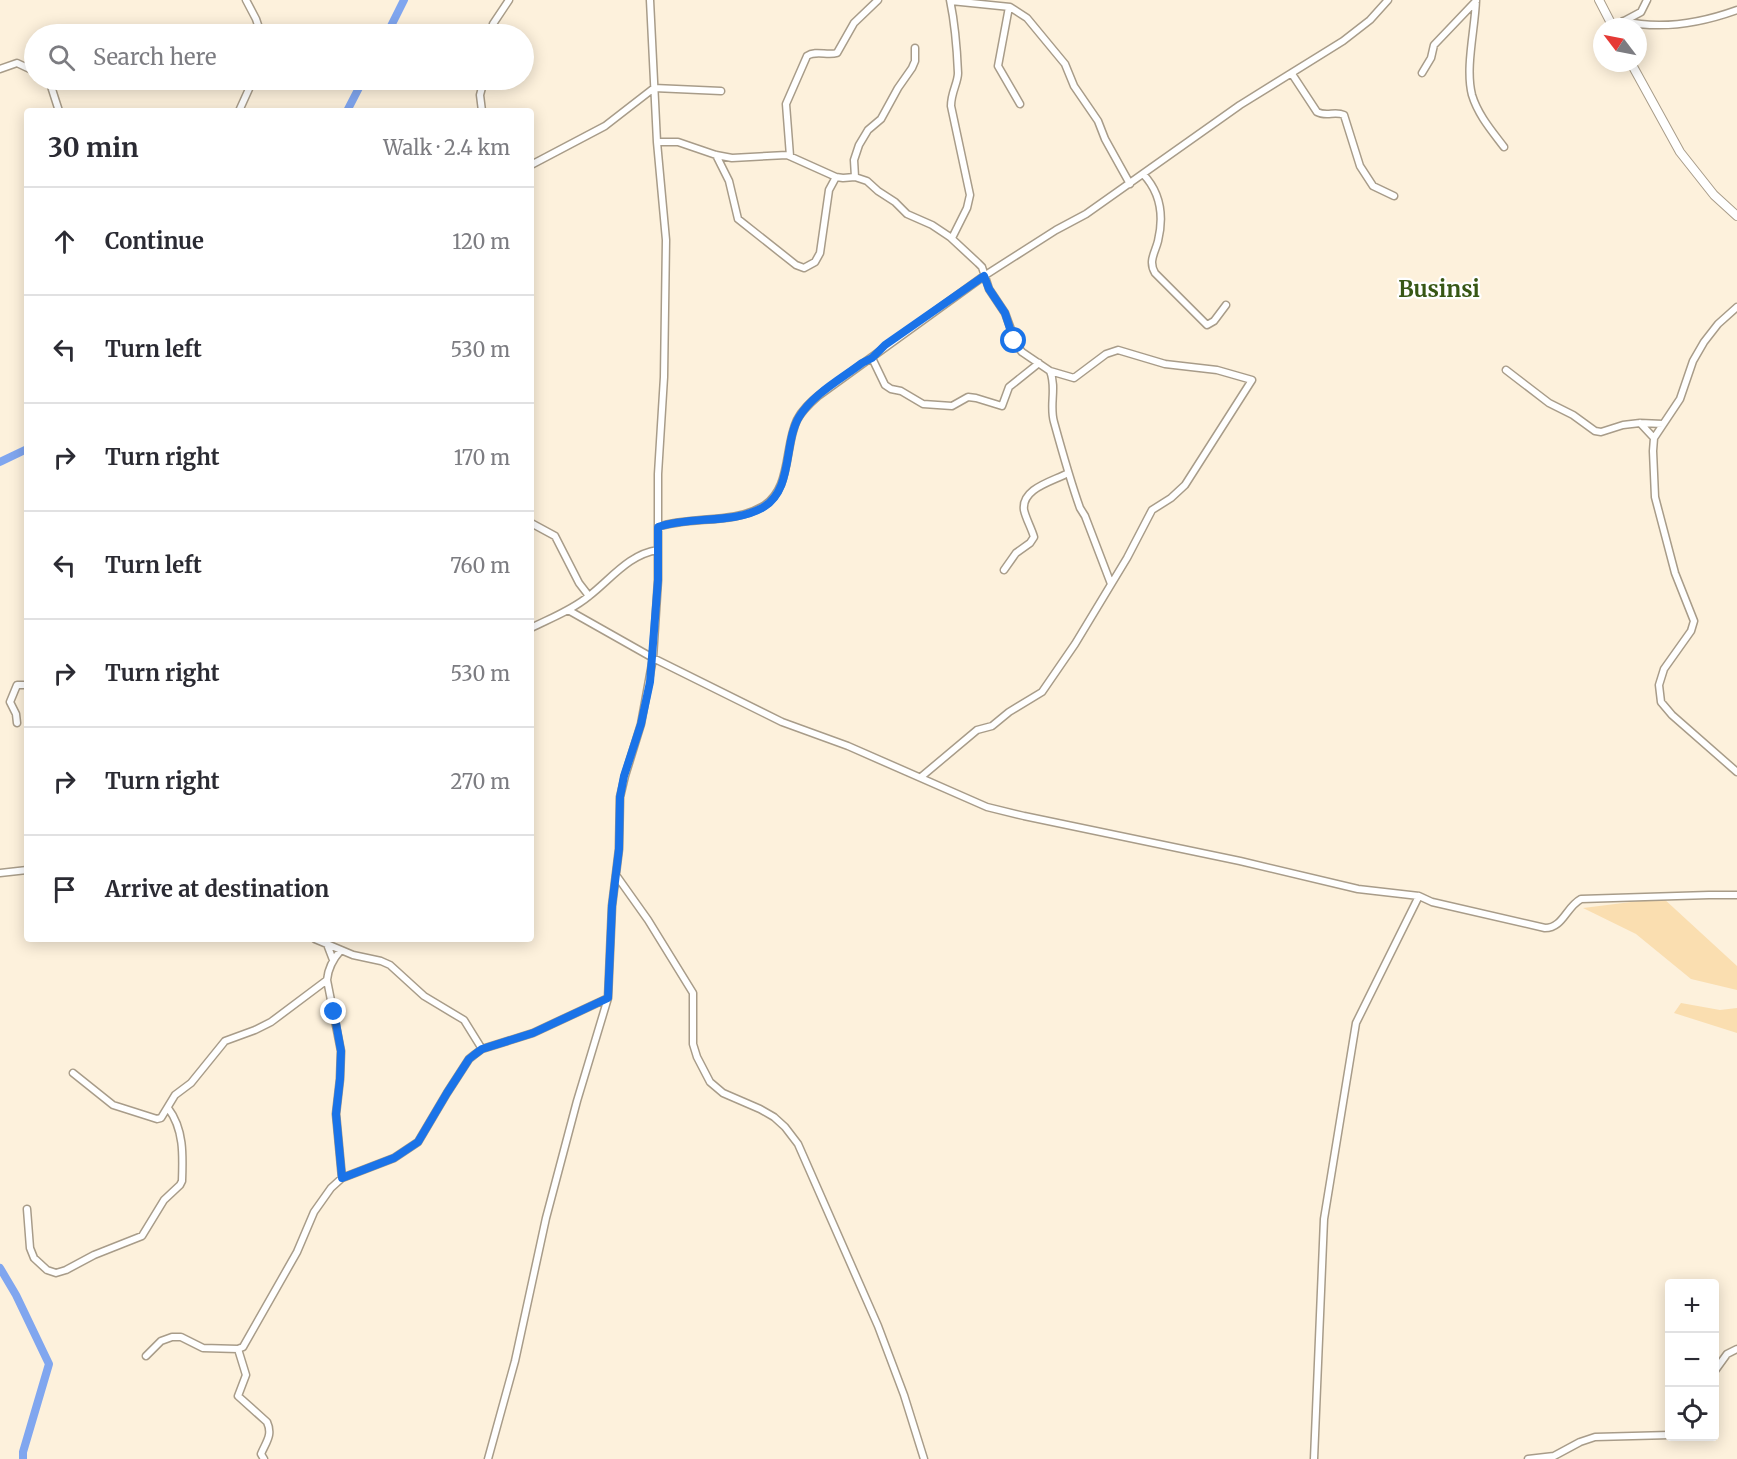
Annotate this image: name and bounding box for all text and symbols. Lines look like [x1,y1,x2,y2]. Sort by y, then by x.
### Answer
north arrow [1593,18,1647,72]
search box [24,24,534,90]
icon: search [45,41,78,74]
text: Search here [93,43,216,71]
text: 30 min [48,131,139,164]
text: Walk · 2.4 km [383,135,510,160]
icon: ahead [48,225,81,258]
text: Continue [105,227,204,255]
text: 120 m [452,229,510,254]
district label: Businsi [1398,275,1480,303]
route start [1000,327,1026,353]
icon: left [48,333,81,366]
text: Turn left [105,335,202,363]
text: 530 m [451,337,510,362]
icon: right [48,441,81,474]
text: Turn right [105,443,219,471]
text: 170 m [454,445,510,470]
icon: left [48,549,81,582]
text: Turn left [105,551,202,579]
text: 760 m [450,553,510,578]
icon: right [48,657,81,690]
text: Turn right [105,659,219,687]
text: 530 m [451,661,510,686]
icon: right [48,765,81,798]
text: Turn right [105,767,219,795]
text: 270 m [450,769,510,794]
icon: arrive [48,873,81,906]
text: Arrive at destination [105,875,329,903]
route end [320,998,346,1024]
map controls [1665,1279,1719,1441]
button: + [1665,1279,1719,1333]
button: − [1665,1333,1719,1387]
button: locate [1665,1387,1719,1441]

